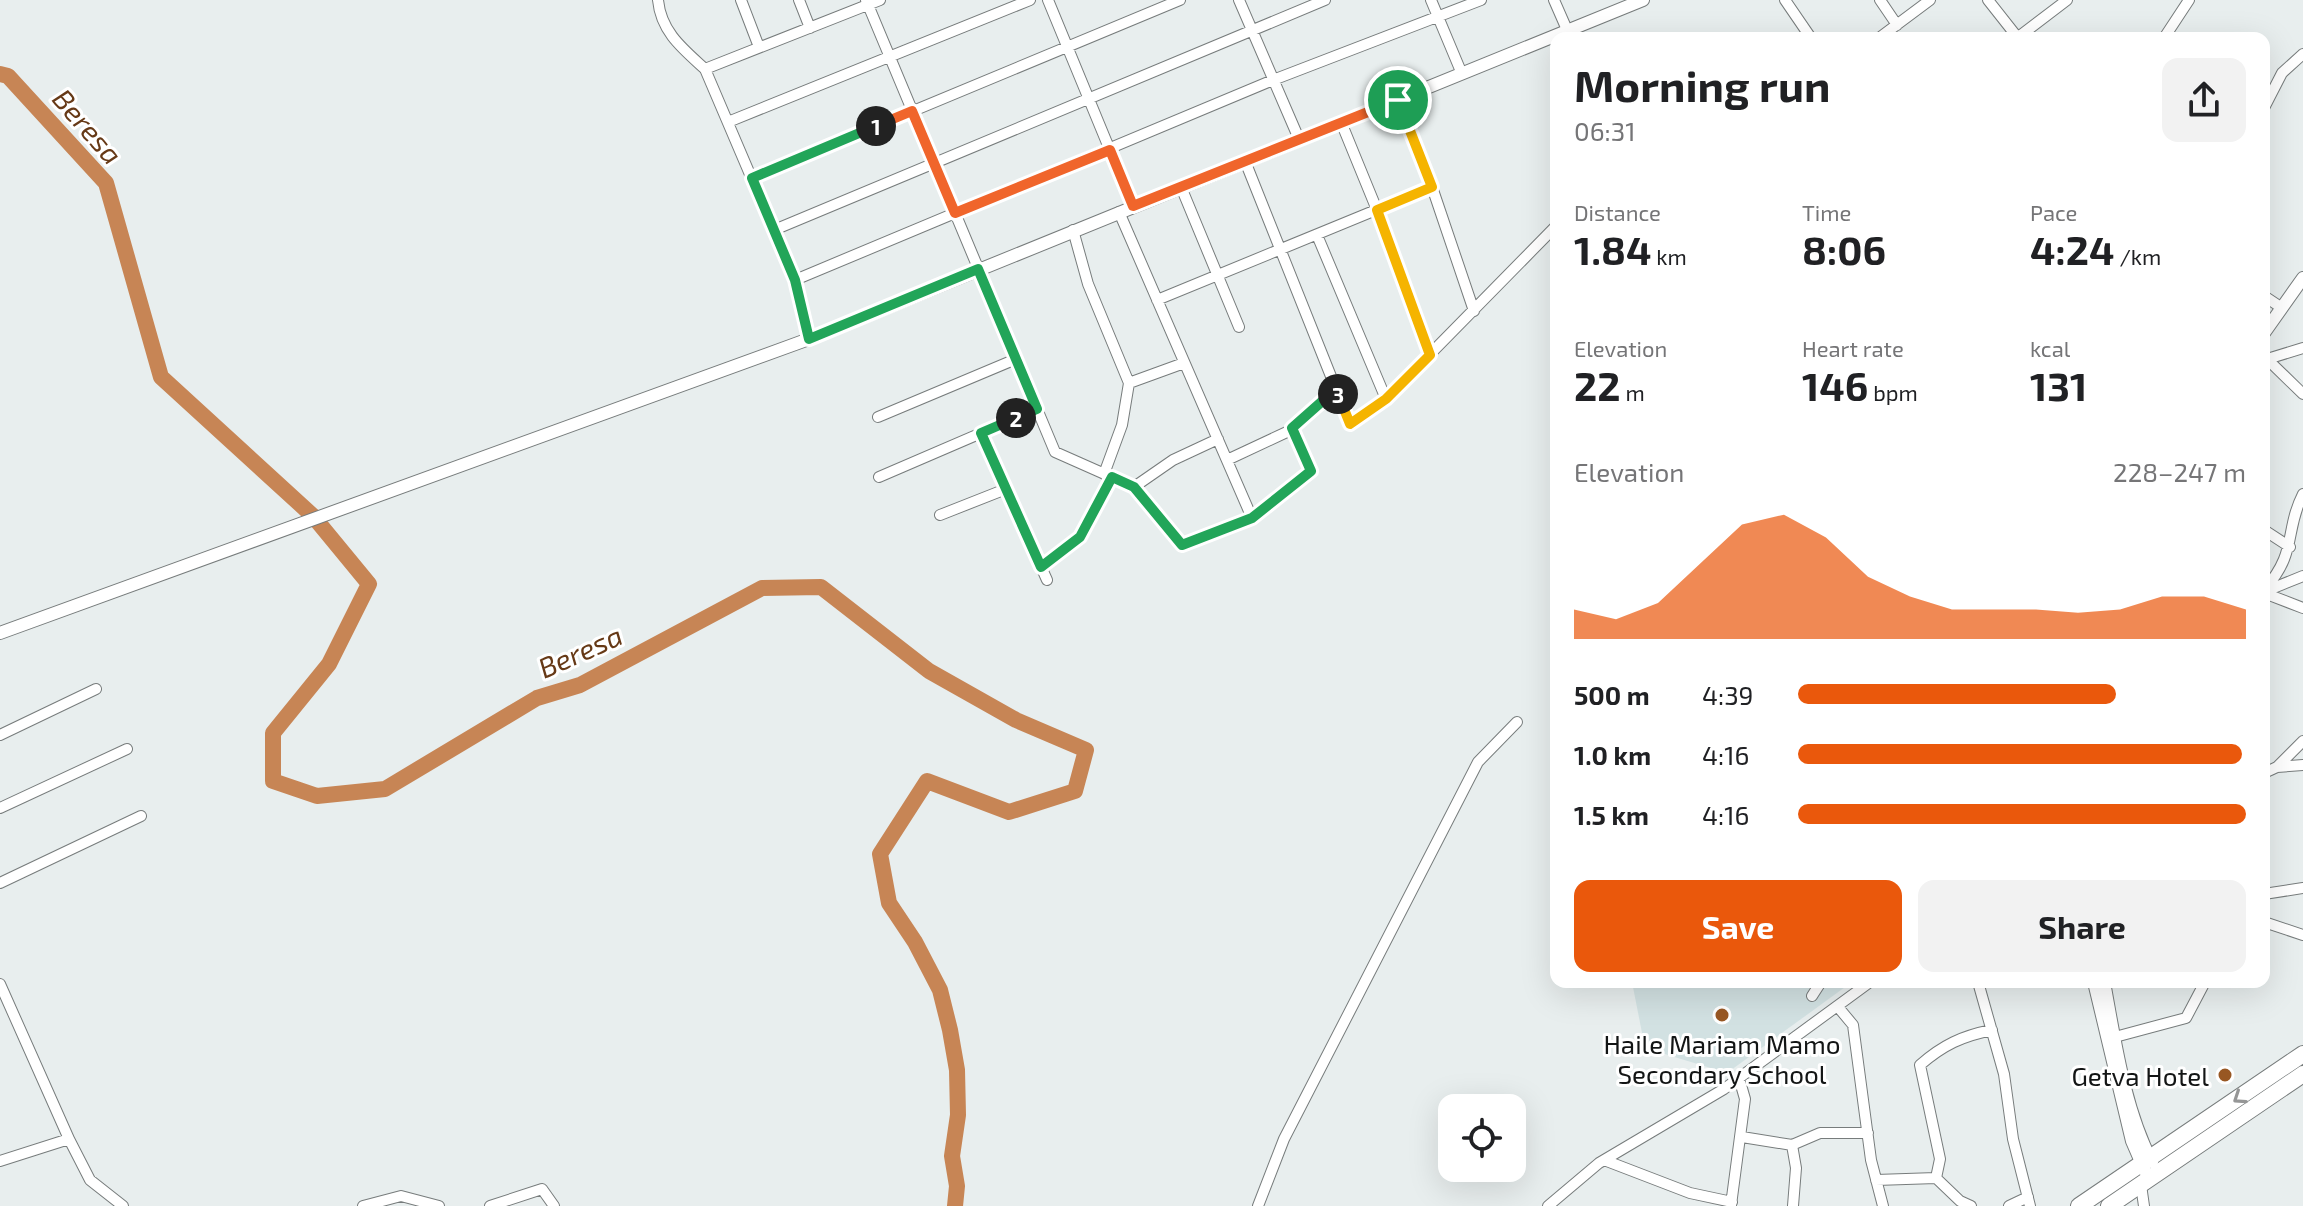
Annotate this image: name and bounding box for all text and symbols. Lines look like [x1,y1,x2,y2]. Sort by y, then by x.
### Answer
text: Morning run [1574,58,1830,111]
button: share [2162,58,2246,142]
pin [1364,66,1432,134]
icon: arrive [1376,78,1420,122]
water label: Beresa [46,81,130,171]
pin: 1 [856,106,896,146]
text: 1 [871,113,881,139]
text: 06:31 [1574,115,1636,146]
text: Distance [1574,199,1661,225]
text: Time [1802,199,1851,225]
text: Pace [2030,199,2077,225]
text: 1.84 [1574,225,1651,273]
text: 8:06 [1802,225,1886,273]
text: 4:24 [2030,225,2114,273]
text: km [1651,243,1687,269]
text: /km [2114,243,2161,269]
text: Elevation [1574,335,1667,361]
text: Heart rate [1802,335,1904,361]
text: kcal [2030,335,2070,361]
text: 22 [1574,361,1620,409]
text: 146 [1802,361,1868,409]
text: 131 [2030,361,2087,409]
pin: 3 [1318,374,1358,414]
text: m [1620,379,1645,405]
text: bpm [1868,379,1918,405]
text: 3 [1332,381,1344,407]
pin: 2 [996,398,1036,438]
text: 2 [1010,405,1022,431]
text: Elevation [1574,456,1684,487]
text: 228–247 m [2113,456,2246,487]
water label: Beresa [533,617,627,685]
text: 500 m [1574,679,1650,710]
text: 4:39 [1702,679,1753,710]
text: 1.0 km [1574,739,1651,770]
text: 4:16 [1702,739,1749,770]
text: 1.5 km [1574,799,1649,830]
text: 4:16 [1702,799,1749,830]
button: Save [1574,880,1902,972]
button: Share [1918,880,2246,972]
marker: Haile Mariam Mamo Secondary School [1713,1006,1731,1024]
place label: Haile Mariam Mamo Secondary School [1604,1028,1841,1089]
place label: Getva Hotel [2071,1060,2209,1091]
marker: Getva Hotel [2216,1066,2234,1084]
one-way arrow [2233,1088,2247,1103]
map controls [1438,1094,1526,1182]
button: locate [1438,1094,1526,1182]

